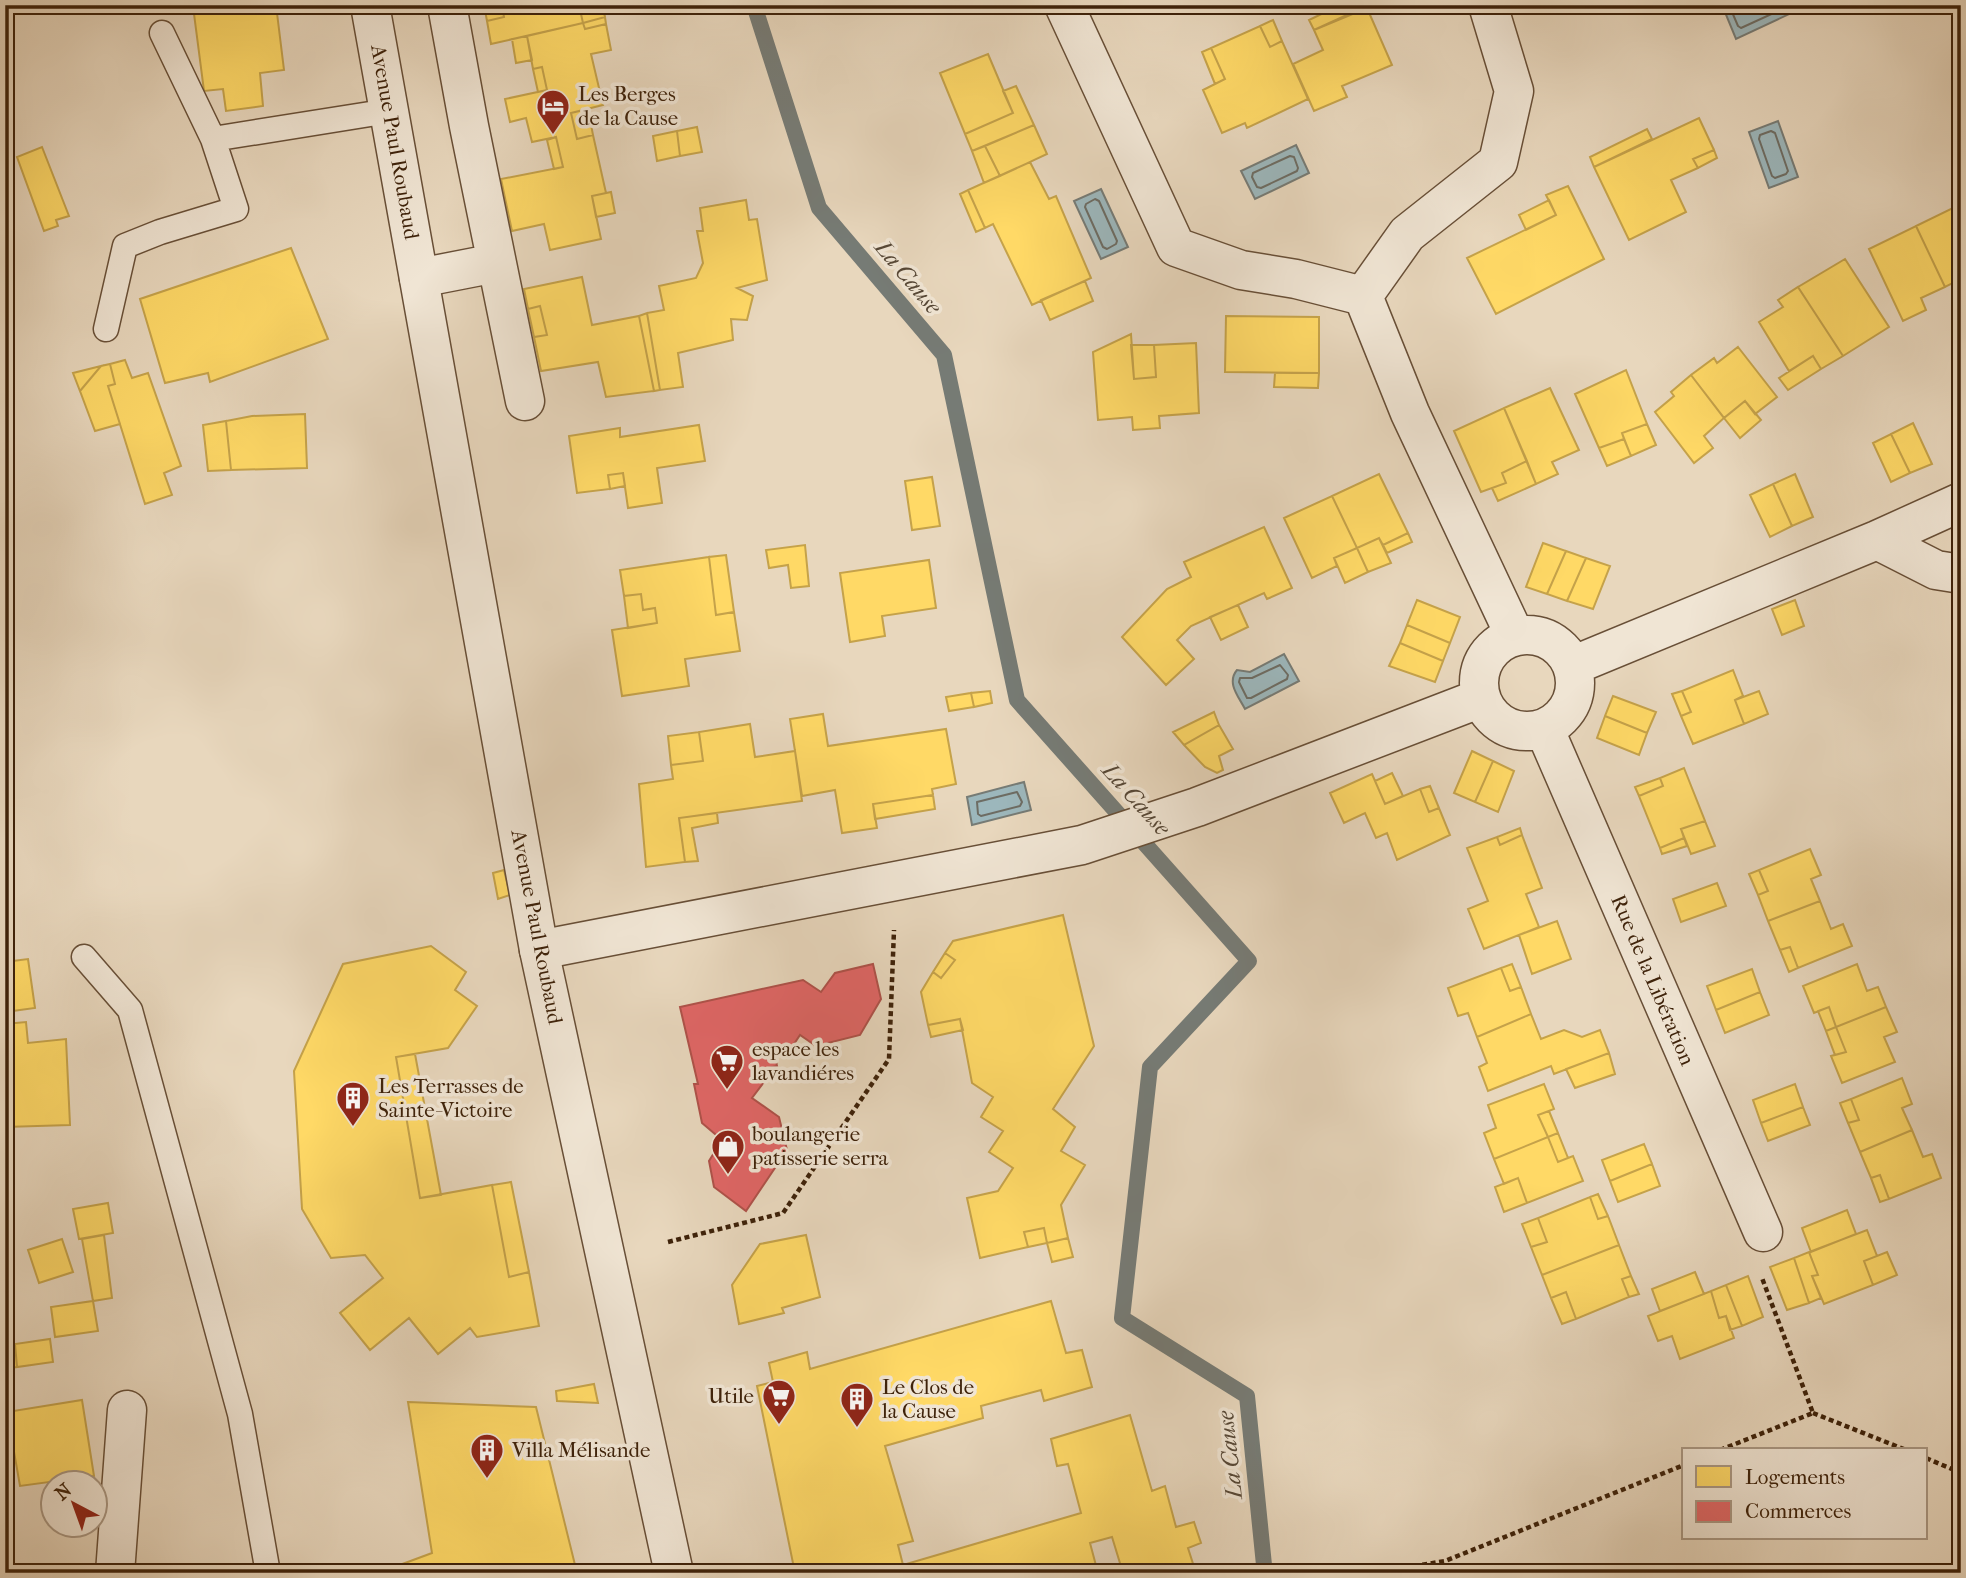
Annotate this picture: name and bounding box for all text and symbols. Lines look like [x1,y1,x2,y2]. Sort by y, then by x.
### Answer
street label: Avenue Paul Roubaud [366,42,424,242]
place label: Les Berges de la Cause [578,82,678,130]
hotel icon: Les Berges de la Cause [534,87,572,136]
water label: La Cause [868,233,947,320]
water label: La Cause [1095,756,1176,841]
street label: Avenue Paul Roubaud [506,827,568,1027]
street label: Rue de la Libération [1606,891,1700,1069]
place label: espace les lavandiéres [751,1037,854,1085]
supermarket icon: espace les lavandiéres [708,1042,746,1091]
place label: Les Terrasses de Sainte-Victoire [378,1074,524,1122]
building icon: Les Terrasses de Sainte-Victoire [334,1079,372,1128]
place label: boulangerie patisserie serra [751,1122,889,1170]
shop icon: boulangerie patisserie serra [709,1127,747,1176]
place label: Le Clos de la Cause [881,1375,974,1423]
supermarket icon: Utile [760,1377,798,1426]
building icon: Le Clos de la Cause [838,1380,876,1429]
place label: Utile [708,1384,754,1408]
water label: La Cause [1212,1409,1248,1502]
building icon: Villa Mélisande [468,1431,506,1480]
place label: Villa Mélisande [511,1438,650,1462]
legend [1682,1448,1927,1540]
text: Logements [1745,1465,1845,1489]
north arrow [38,1470,108,1540]
text: N [51,1479,77,1505]
text: Commerces [1745,1499,1851,1523]

